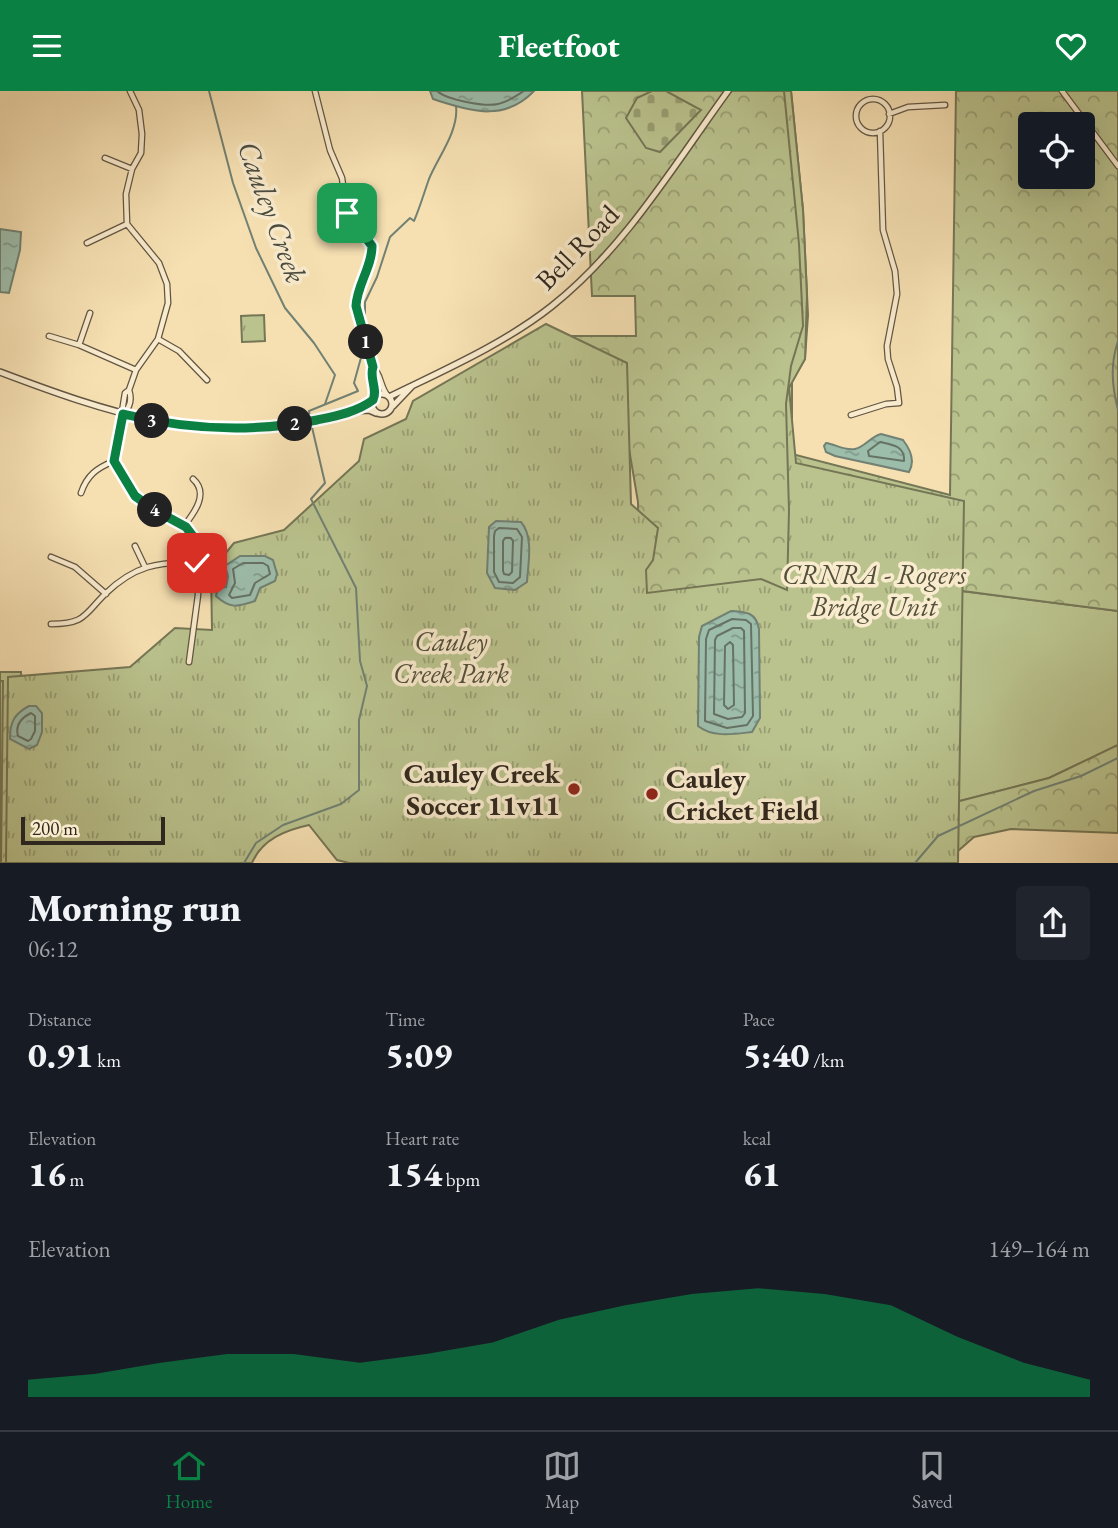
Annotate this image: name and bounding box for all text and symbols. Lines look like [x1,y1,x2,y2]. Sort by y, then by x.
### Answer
text: Fleetfoot [498,25,620,67]
icon: menu [28,27,66,65]
icon: heart [1052,27,1090,65]
map controls [1018,112,1095,189]
button: locate [1018,112,1095,189]
water label: Cauley Creek [229,135,316,289]
pin [317,183,377,243]
icon: arrive [328,194,366,232]
street label: Bell Road [528,196,627,297]
pin: 1 [348,324,384,359]
text: 1 [360,329,371,354]
pin: 3 [134,403,170,439]
pin: 2 [278,407,312,441]
text: 3 [146,408,157,433]
text: 2 [289,411,300,436]
pin: 4 [138,493,172,527]
text: 4 [149,497,160,522]
pin [167,533,227,593]
icon: check [178,544,216,582]
park label: CRNRA - Rogers Bridge Unit [782,556,966,624]
park label: Cauley Creek Park [393,623,509,691]
place label: Cauley Creek Soccer 11v11 [404,755,561,823]
place label: Cauley Cricket Field [666,760,819,828]
marker: Cauley Creek Soccer 11v11 [566,781,582,797]
marker: Cauley Cricket Field [644,786,660,802]
scale bar [21,814,164,846]
text: 200 m [32,816,78,841]
text: Morning run [28,883,241,932]
button: share [1016,886,1090,960]
text: 06:12 [28,934,78,964]
text: Distance [28,1007,91,1032]
text: Time [385,1007,425,1032]
text: Pace [743,1007,775,1032]
text: 0.91 [28,1032,94,1077]
text: 5:09 [385,1032,452,1077]
text: 5:40 [743,1032,809,1077]
text: km [94,1048,121,1073]
text: /km [809,1048,845,1073]
text: Elevation [28,1126,96,1151]
text: Heart rate [385,1126,459,1151]
text: kcal [743,1126,771,1151]
text: 16 [28,1151,66,1196]
text: 154 [385,1151,442,1196]
text: 61 [743,1151,780,1196]
text: m [66,1167,84,1192]
text: bpm [442,1167,480,1192]
text: Elevation [28,1234,111,1264]
text: 149–164 m [989,1234,1090,1264]
tab: Home [165,1447,212,1514]
tab: Map [543,1447,581,1514]
tab: Saved [912,1447,953,1514]

